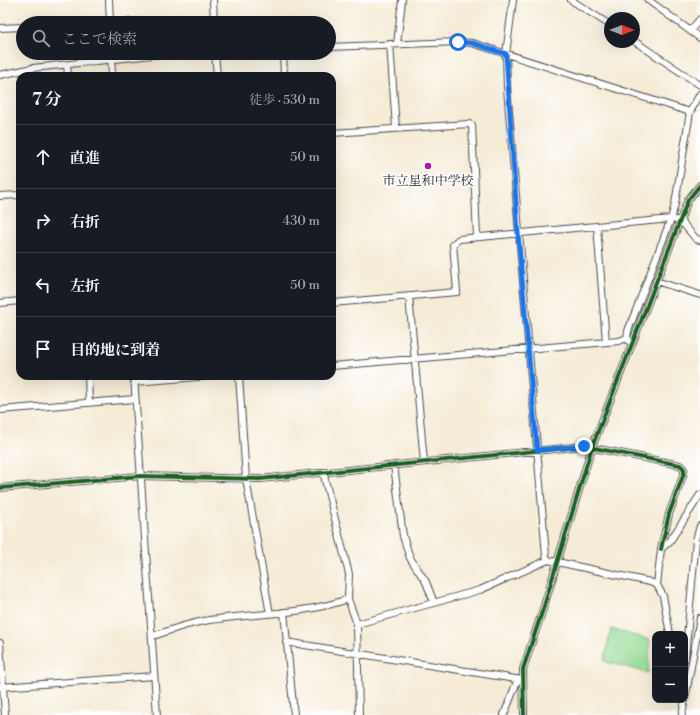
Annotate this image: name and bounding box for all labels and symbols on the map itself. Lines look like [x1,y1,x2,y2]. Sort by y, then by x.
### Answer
north arrow [604,12,640,48]
route start [449,33,467,51]
marker: 市立星和中学校 [423,161,433,171]
place label: 市立星和中学校 [382,173,474,189]
route end [575,437,593,455]

